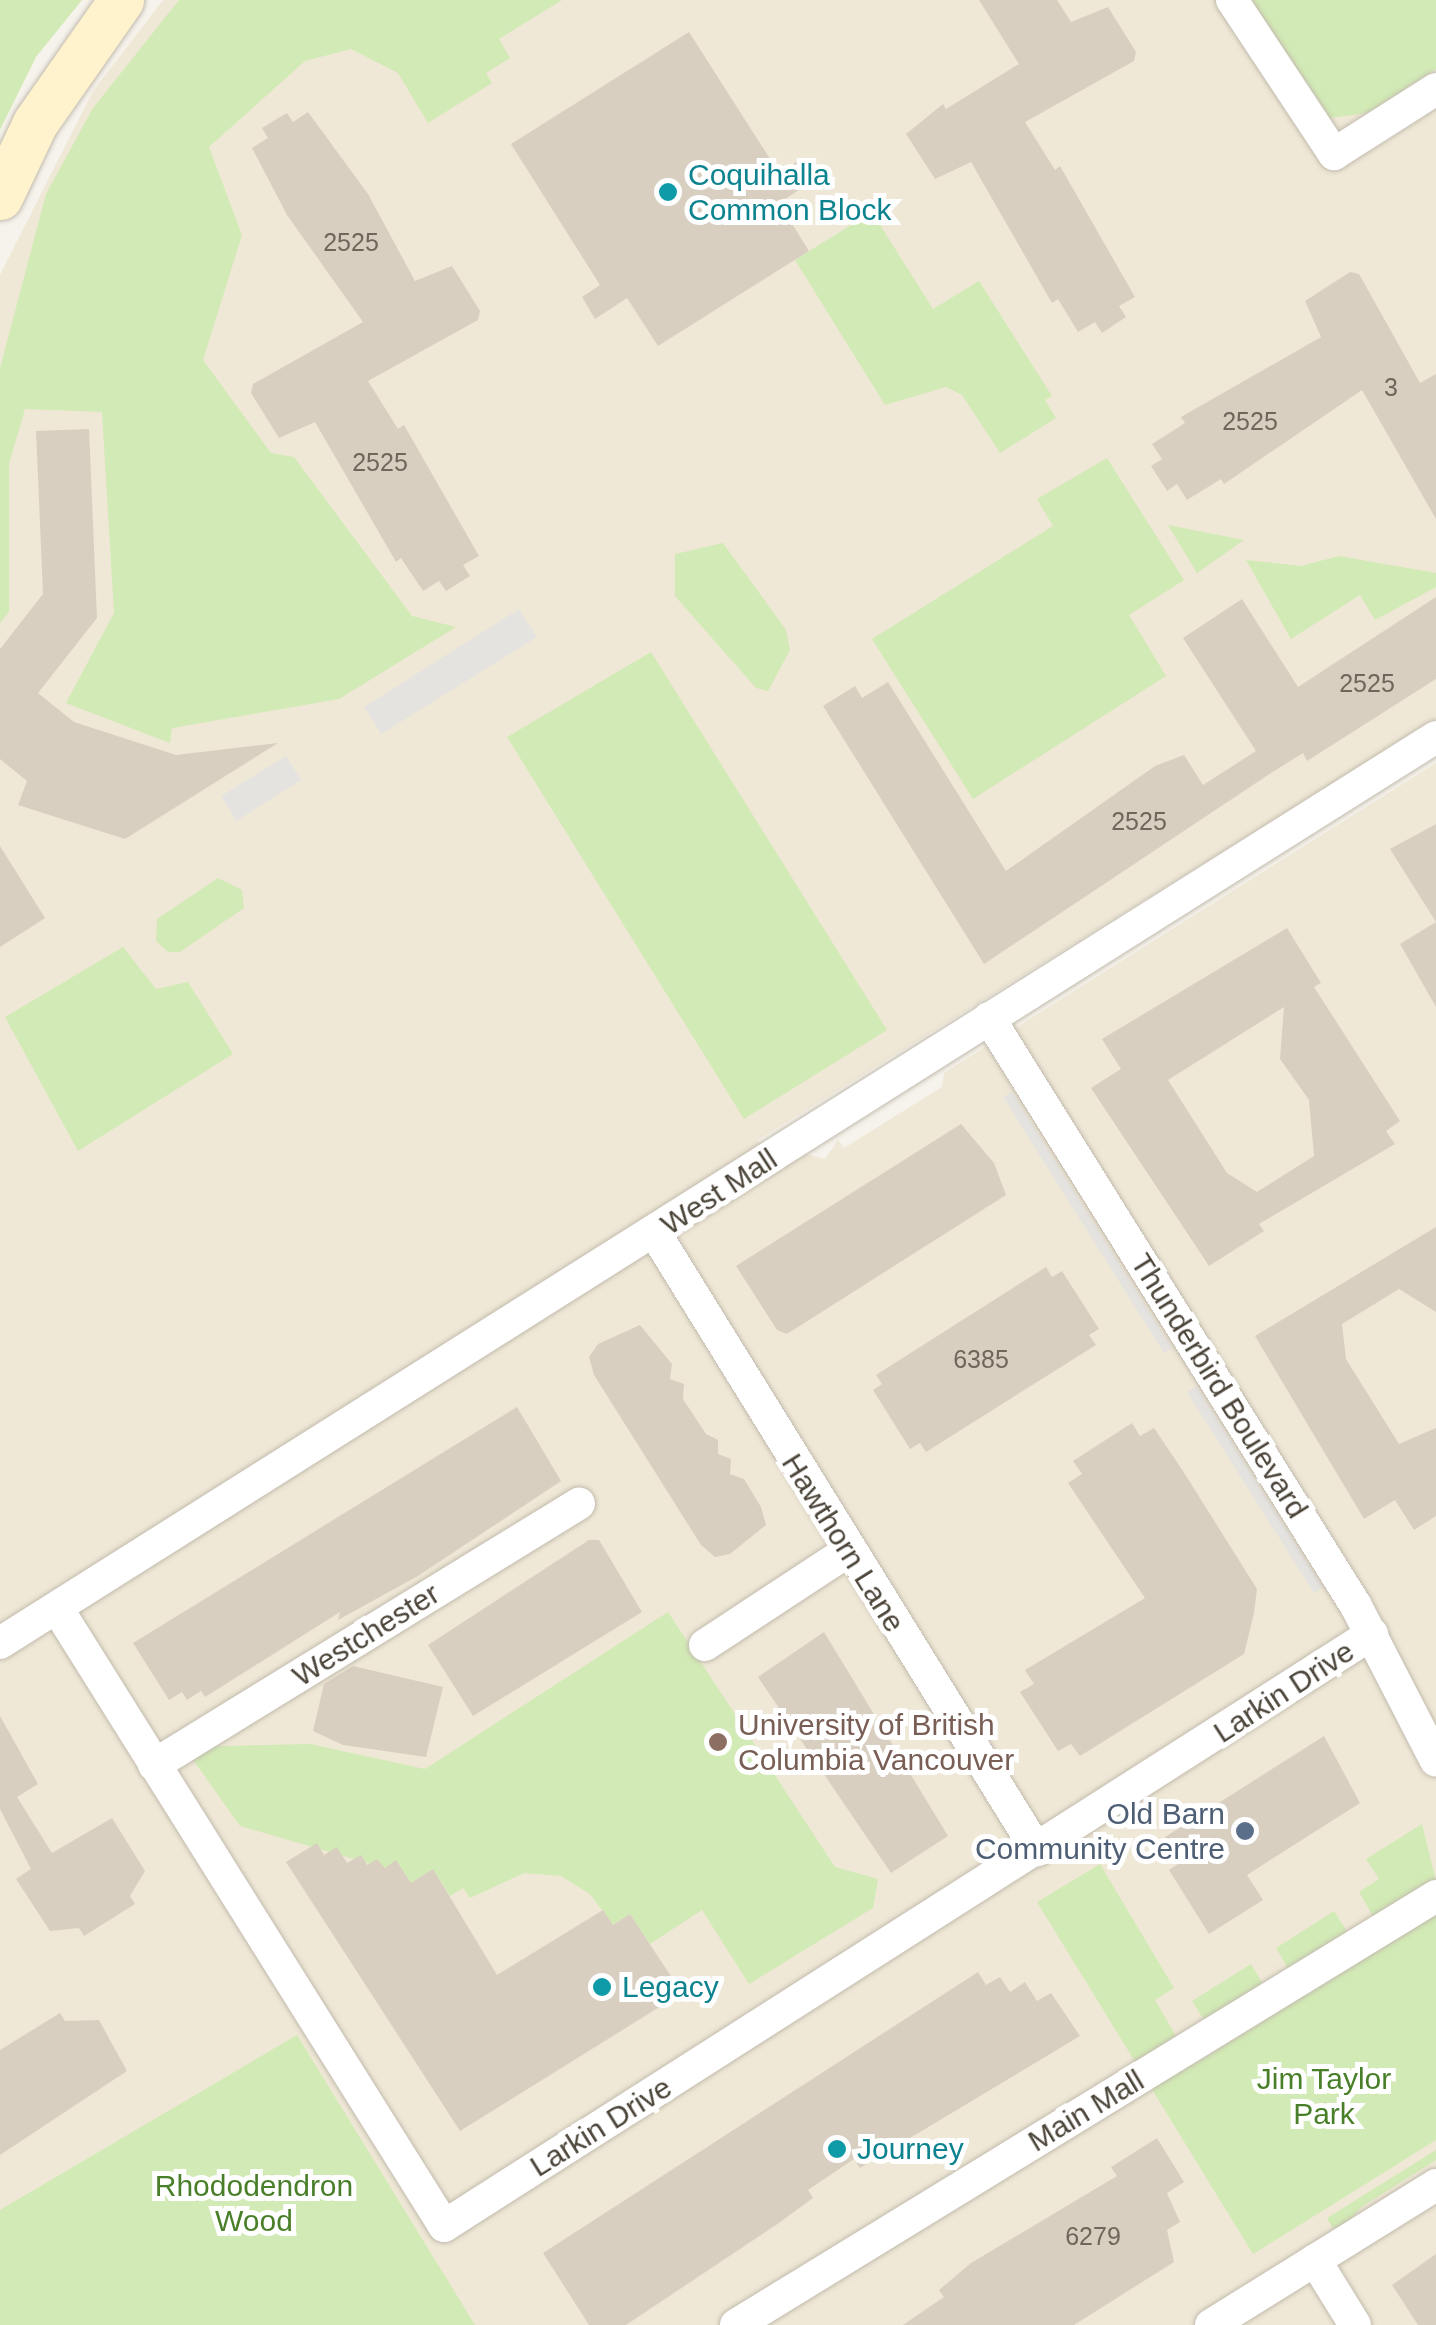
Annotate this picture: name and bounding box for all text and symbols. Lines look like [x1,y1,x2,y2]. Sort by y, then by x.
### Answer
place label: Coquihalla Common Block [688,157,891,228]
marker: Coquihalla Common Block [657,181,679,203]
house number: 2525 [323,227,379,257]
house number: 3 [1384,372,1398,402]
house number: 2525 [1222,406,1278,436]
house number: 2525 [352,447,408,477]
house number: 2525 [1339,668,1395,698]
house number: 2525 [1111,806,1167,836]
street label: West Mall [654,1141,784,1243]
street label: Thunderbird Boulevard [1123,1247,1315,1525]
house number: 6385 [953,1344,1009,1374]
street label: Hawthorn Lane [774,1447,912,1639]
street label: Westchester [286,1576,446,1694]
street label: Larkin Drive [1207,1633,1361,1751]
place label: University of British Columbia Vancouver [738,1707,1014,1778]
marker: University of British Columbia Vancouver [707,1731,729,1753]
place label: Old Barn Community Centre [975,1796,1225,1866]
marker: Old Barn Community Centre [1234,1820,1256,1842]
place label: Legacy [622,1969,719,2005]
marker: Legacy [591,1976,613,1998]
park label: Jim Taylor Park [1256,2061,1392,2132]
street label: Main Mall [1022,2063,1150,2159]
street label: Larkin Drive [524,2069,678,2185]
place label: Journey [857,2131,964,2167]
marker: Journey [826,2138,848,2160]
park label: Rhododendron Wood [155,2168,353,2238]
house number: 6279 [1065,2221,1121,2251]

